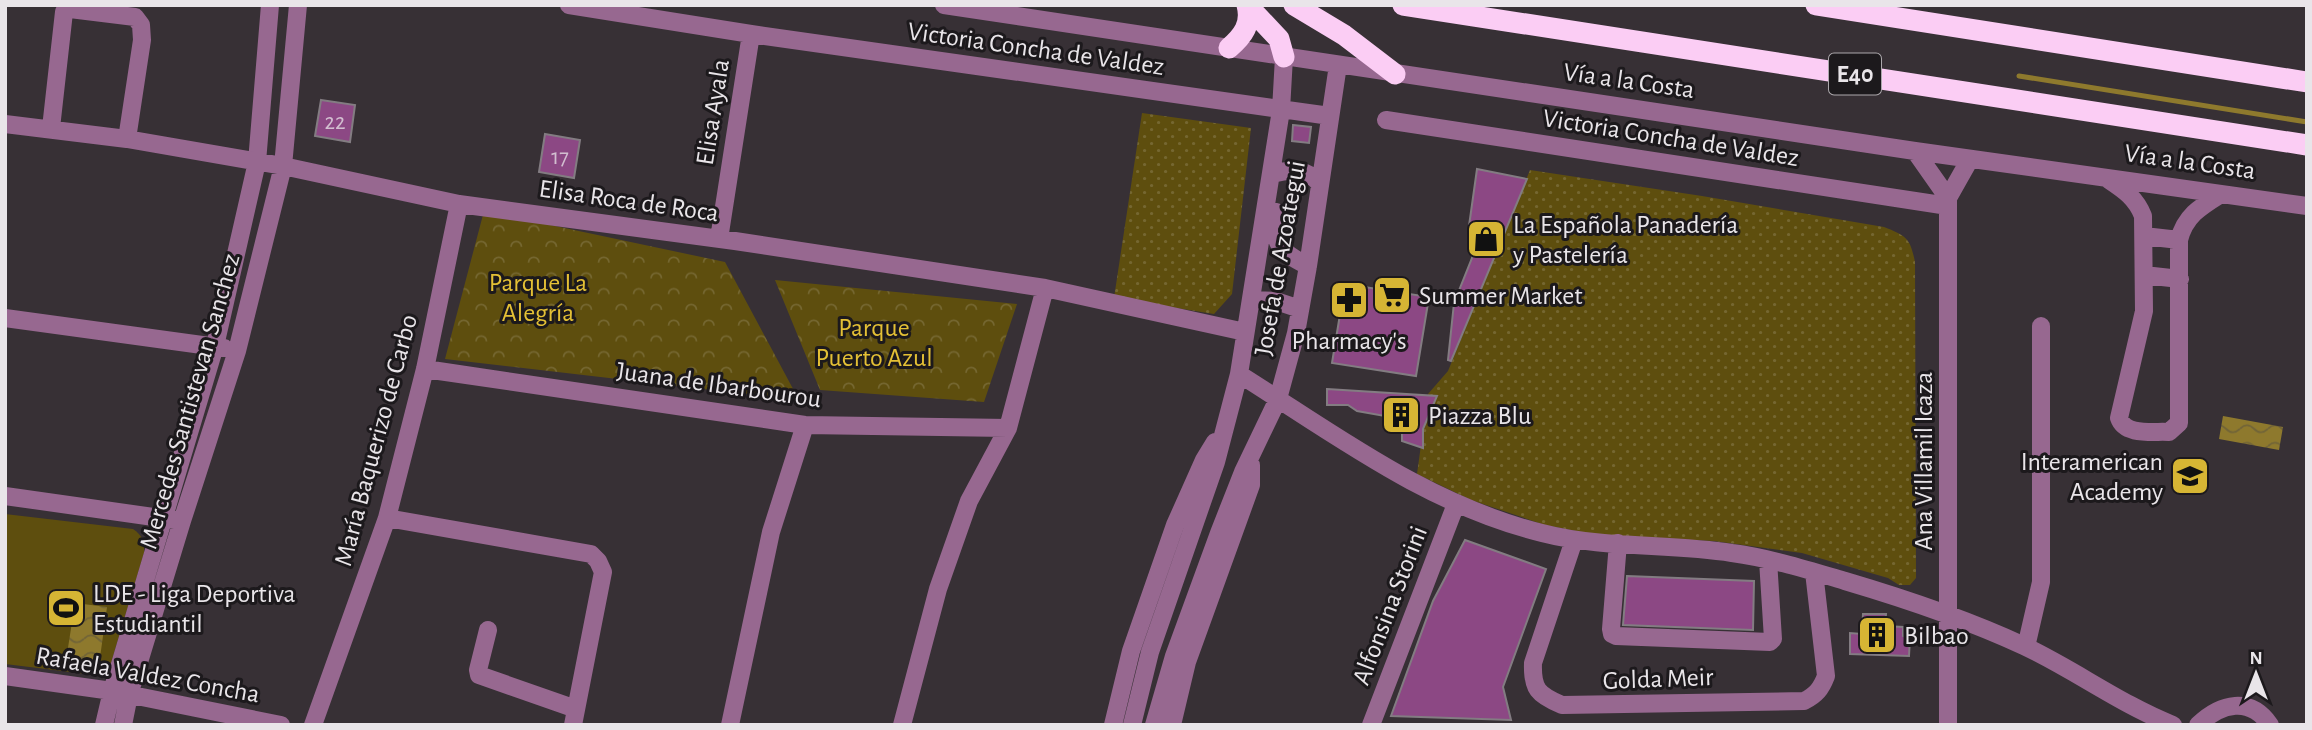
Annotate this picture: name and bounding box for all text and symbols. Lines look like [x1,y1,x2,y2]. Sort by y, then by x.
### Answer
street label: Victoria Concha de Valdez [906,18,1166,80]
road number: E40 [1829,54,1881,94]
street label: Elisa Ayala [692,57,734,167]
street label: Vía a la Costa [1562,59,1696,103]
street label: Victoria Concha de Valdez [1541,105,1801,171]
house number: 22 [325,111,345,134]
street label: Vía a la Costa [2123,140,2257,184]
house number: 17 [551,146,569,169]
street label: Josefa de Azoategui [1250,159,1310,358]
street label: Elisa Roca de Roca [537,176,720,226]
place label: La Española Panadería y Pastelería [1512,212,1738,268]
shop icon: La Española Panadería y Pastelería [1465,218,1507,260]
street label: Mercedes Santistevan Sanchez [135,251,245,552]
park label: Parque La Alegría [489,270,587,326]
supermarket icon: Summer Market [1371,274,1413,316]
pharmacy icon: Pharmacy's [1328,279,1370,321]
place label: Summer Market [1419,283,1582,309]
street label: María Baquerizo de Carbo [330,312,422,569]
park label: Parque Puerto Azul [815,315,933,371]
place label: Pharmacy's [1291,328,1407,354]
street label: Juana de Ibarbourou [615,358,823,412]
street label: Ana Villamil Icaza [1911,372,1937,550]
building icon: Piazza Blu [1380,394,1422,436]
place label: Piazza Blu [1428,403,1531,429]
place label: Interamerican Academy [2021,449,2163,505]
school or university icon: Interamerican Academy [2169,455,2211,497]
street label: Alfonsina Storini [1348,522,1432,688]
place label: LDE - Liga Deportiva Estudiantil [93,581,296,637]
sports icon: LDE - Liga Deportiva Estudiantil [45,587,87,629]
building icon: Bilbao [1856,614,1898,656]
place label: Bilbao [1904,623,1969,649]
north arrow [2221,639,2291,709]
street label: Rafaela Valdez Concha [34,643,262,707]
text: N [2249,649,2263,668]
street label: Golda Meir [1602,664,1714,694]

